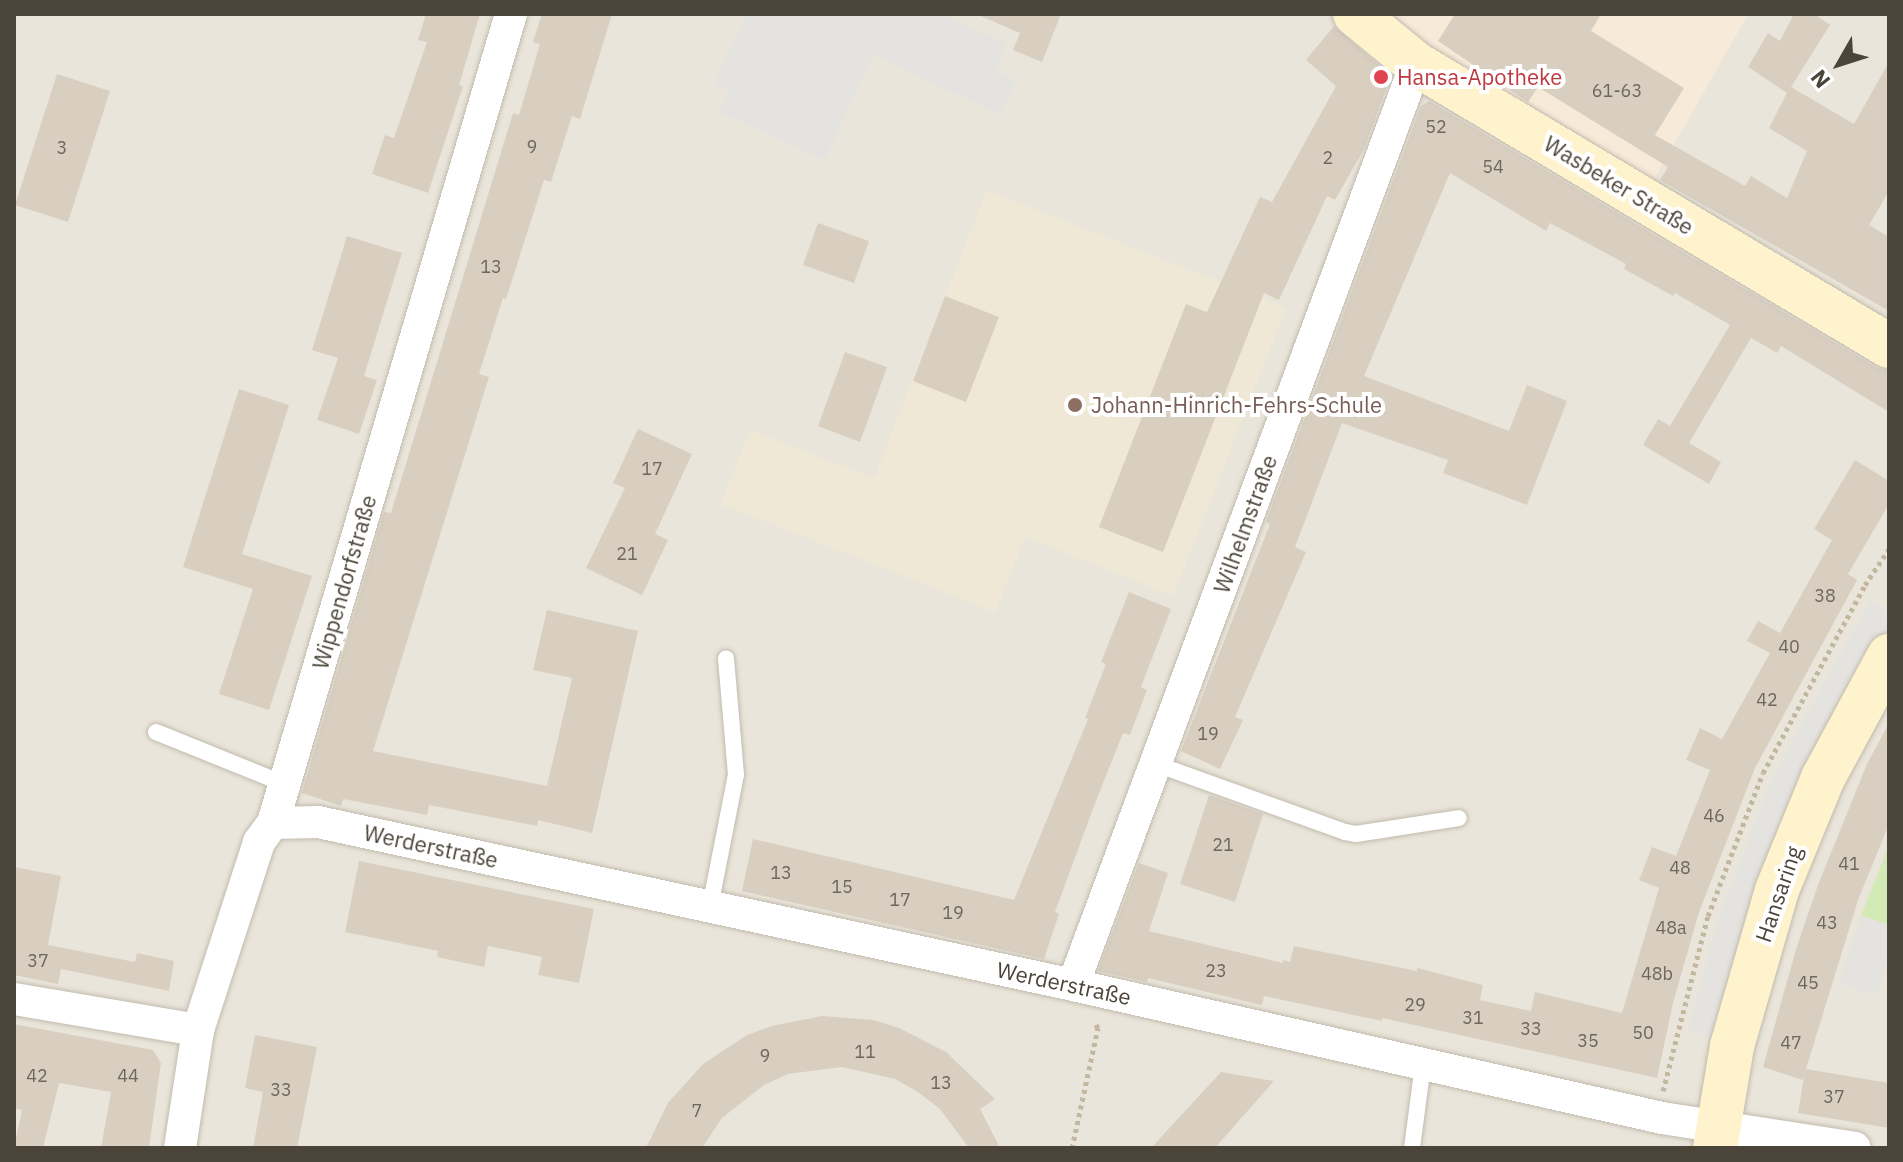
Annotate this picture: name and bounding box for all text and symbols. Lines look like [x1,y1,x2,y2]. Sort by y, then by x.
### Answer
north arrow [1799,24,1879,104]
place label: Hansa-Apotheke [1397,64,1562,90]
text: N [1804,64,1836,95]
marker: Hansa-Apotheke [1372,68,1390,86]
house number: 61-63 [1592,80,1642,102]
house number: 52 [1425,116,1447,138]
street label: Wasbeker Straße [1539,130,1699,240]
house number: 9 [527,136,537,158]
house number: 3 [57,137,67,159]
house number: 2 [1323,147,1333,169]
house number: 54 [1482,156,1504,178]
house number: 13 [480,256,502,278]
place label: Johann-Hinrich-Fehrs-Schule [1091,392,1382,418]
marker: Johann-Hinrich-Fehrs-Schule [1066,396,1084,414]
street label: Wilhelmstraße [1208,451,1282,597]
house number: 17 [641,458,663,480]
street label: Wippendorfstraße [307,492,381,672]
house number: 21 [616,543,638,565]
house number: 38 [1814,585,1836,607]
house number: 40 [1778,636,1800,658]
house number: 42 [1756,689,1778,711]
house number: 19 [1197,723,1219,745]
house number: 46 [1703,805,1725,827]
street label: Werderstraße [362,819,500,873]
house number: 21 [1212,834,1234,856]
street label: Hansaring [1749,842,1807,946]
house number: 41 [1838,853,1860,875]
house number: 48 [1669,857,1691,879]
house number: 13 [770,862,792,884]
house number: 15 [831,876,853,898]
house number: 17 [889,889,911,911]
house number: 19 [942,902,964,924]
house number: 43 [1816,912,1838,934]
house number: 48a [1655,917,1687,939]
house number: 37 [27,950,49,972]
street label: Werderstraße [995,956,1133,1010]
house number: 23 [1205,960,1227,982]
house number: 48b [1641,963,1673,985]
house number: 45 [1797,972,1819,994]
house number: 29 [1404,994,1426,1016]
house number: 31 [1462,1007,1484,1029]
house number: 33 [1520,1018,1542,1040]
house number: 50 [1632,1022,1654,1044]
house number: 35 [1577,1030,1599,1052]
house number: 47 [1780,1032,1802,1054]
house number: 11 [854,1041,876,1063]
house number: 9 [760,1045,770,1067]
house number: 42 [26,1065,48,1087]
house number: 44 [117,1065,139,1087]
house number: 13 [930,1072,952,1094]
house number: 33 [270,1079,292,1101]
house number: 37 [1823,1086,1845,1108]
house number: 7 [692,1100,702,1122]

